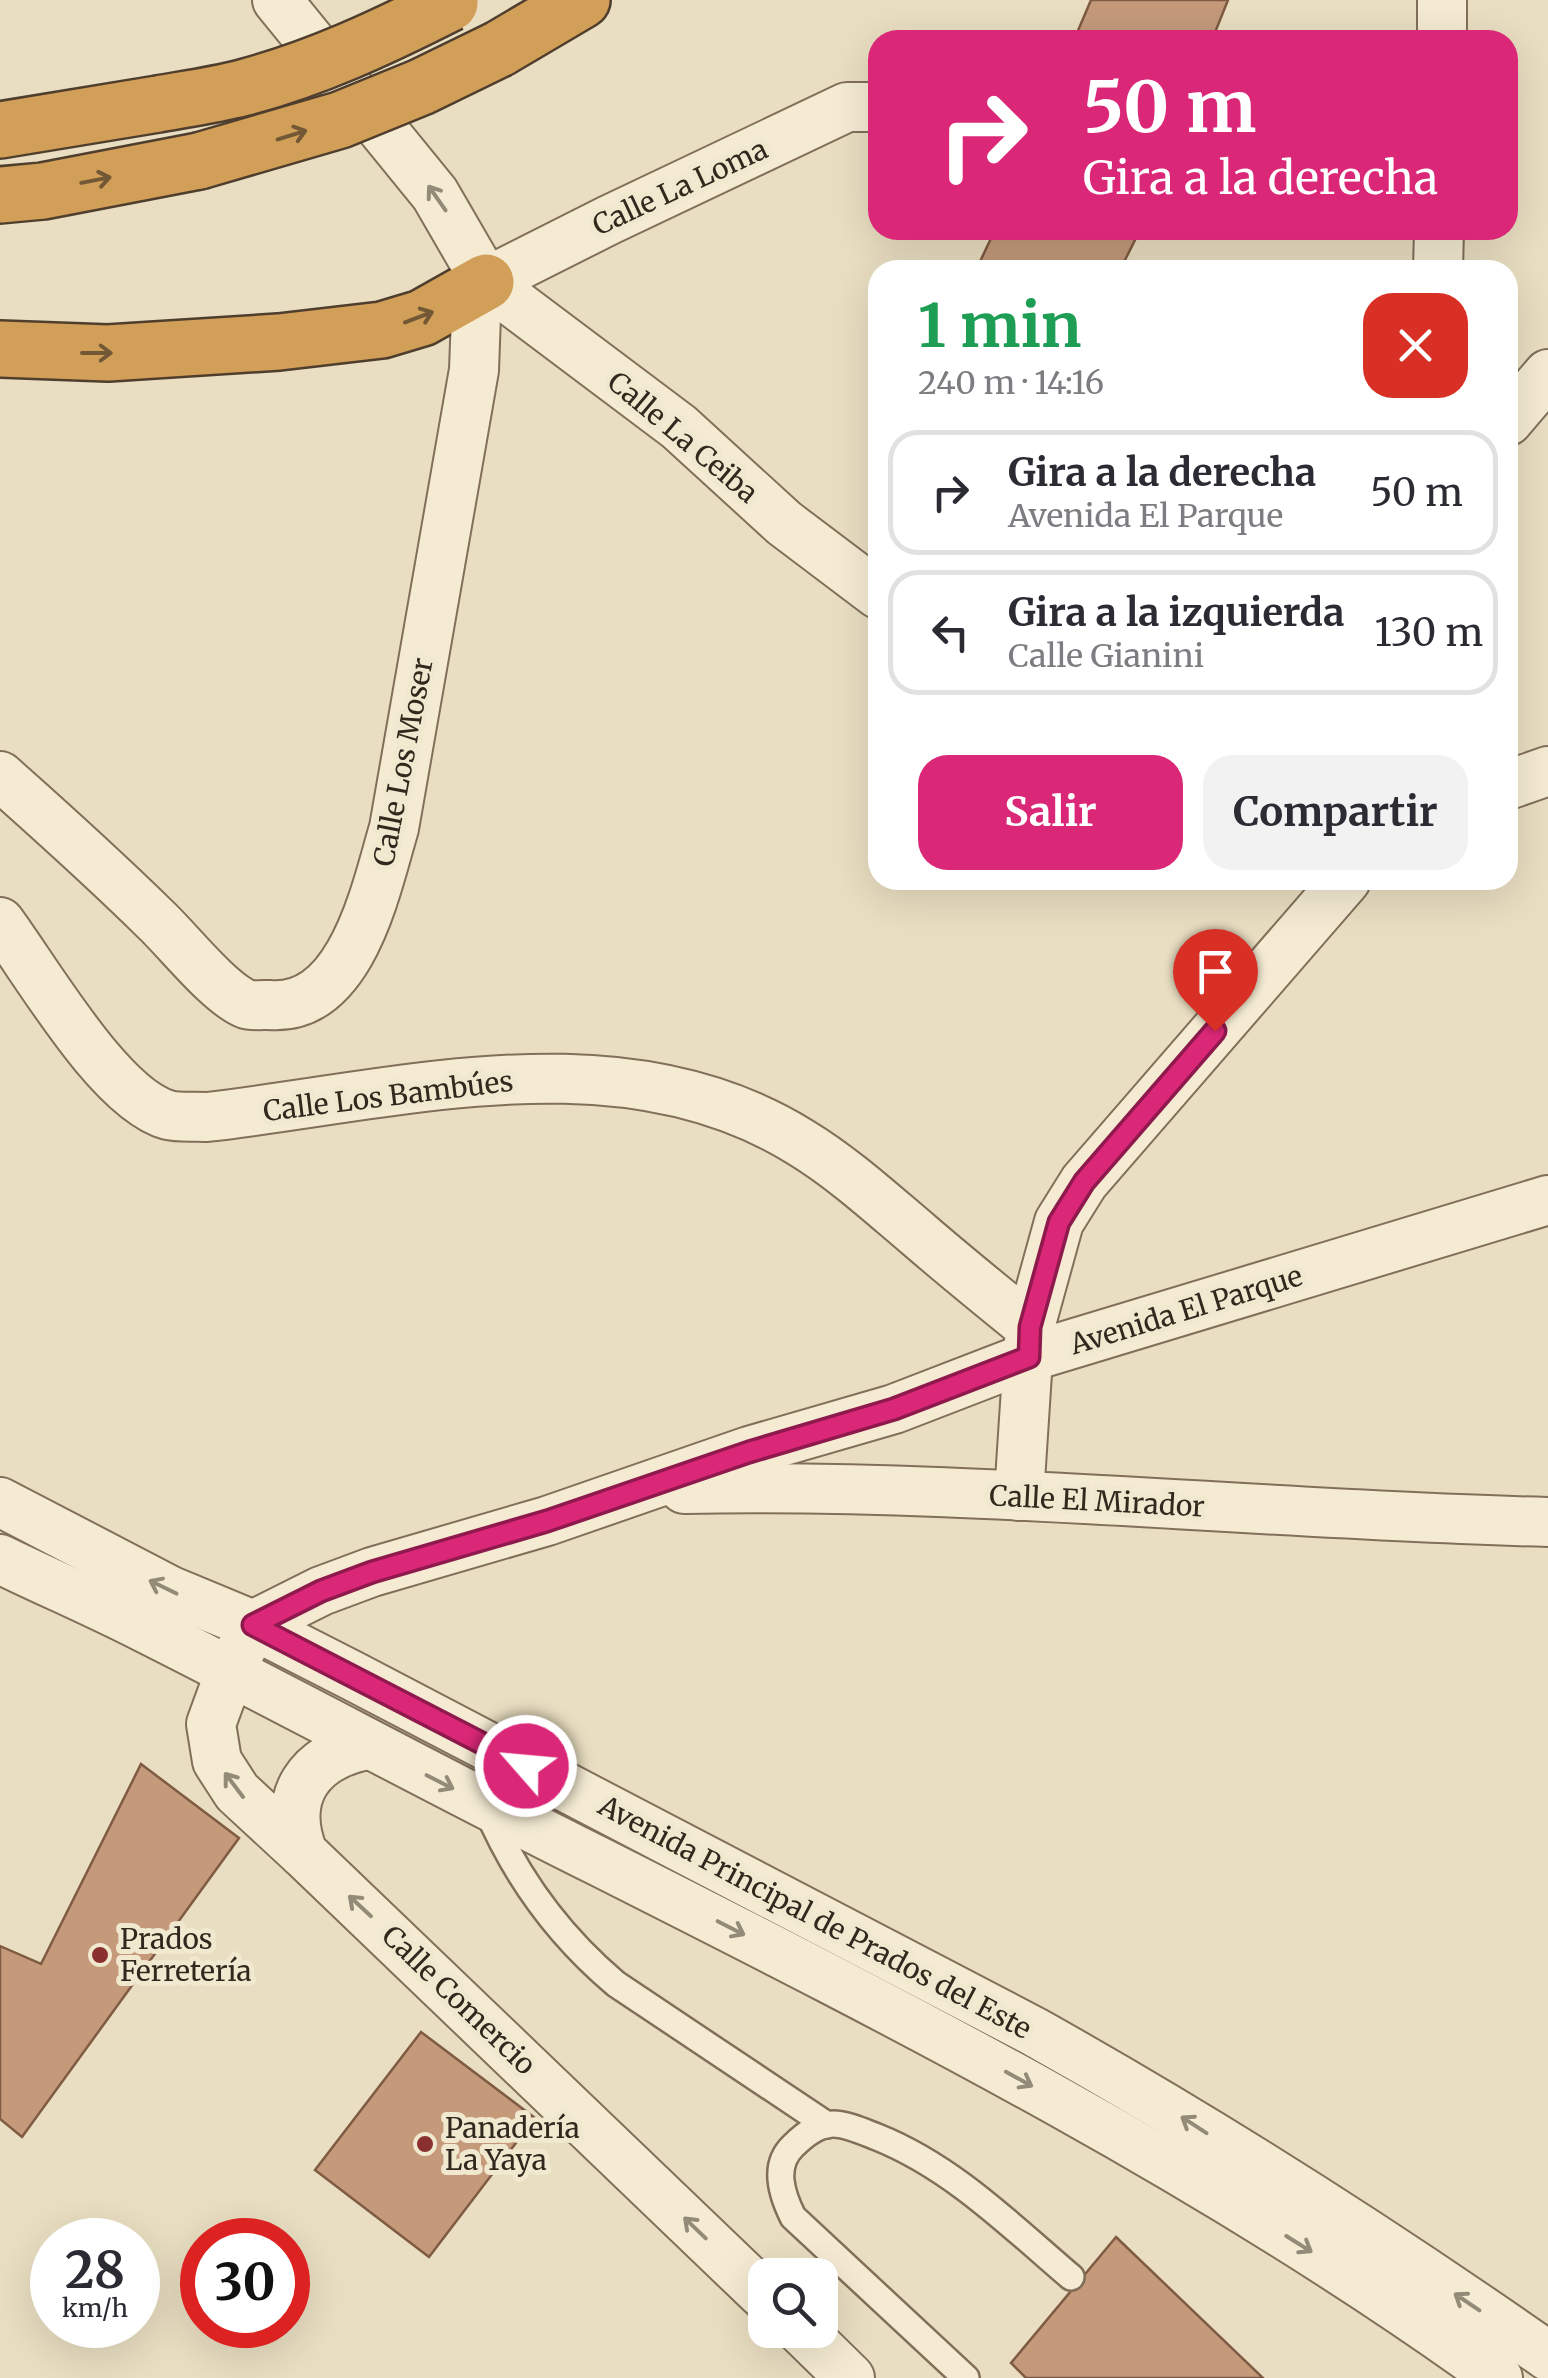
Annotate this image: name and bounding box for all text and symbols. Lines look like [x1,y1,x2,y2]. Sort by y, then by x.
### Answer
text: 50 m [1083,63,1256,151]
icon: right [918,70,1048,200]
one-way arrow [276,124,308,142]
street label: Calle La Loma [587,131,773,243]
text: Gira a la derecha [1083,150,1438,206]
one-way arrow [80,170,112,189]
one-way arrow [427,185,448,213]
text: 1 min [918,288,1081,363]
button: close [1363,293,1468,398]
one-way arrow [403,307,434,325]
one-way arrow [80,344,113,362]
text: 240 m · 14:16 [918,363,1104,403]
street label: Calle La Ceiba [600,364,766,510]
text: Gira a la derecha [1008,449,1316,496]
icon: right [923,465,978,520]
text: 50 m [1370,469,1463,516]
text: Avenida El Parque [1008,496,1283,536]
text: Gira a la izquierda [1008,589,1344,636]
icon: left [923,605,978,660]
text: 130 m [1374,609,1483,656]
text: Calle Gianini [1008,636,1204,676]
street label: Calle Los Moser [365,655,441,869]
button: Salir [918,755,1183,870]
button: Compartir [1203,755,1468,870]
pin [1173,929,1258,1032]
icon: arrive [1188,944,1243,999]
street label: Calle Los Bambúes [261,1063,515,1129]
street label: Avenida El Parque [1065,1258,1306,1363]
street label: Calle El Mirador [988,1477,1206,1525]
one-way arrow [149,1577,178,1596]
position arrow [474,1714,578,1818]
one-way arrow [224,1772,245,1799]
one-way arrow [425,1773,455,1792]
street label: Avenida Principal de Prados del Este [592,1787,1038,2047]
one-way arrow [348,1895,373,1918]
street label: Calle Comercio [375,1918,543,2082]
one-way arrow [715,1919,745,1938]
place label: Prados Ferretería [120,1921,252,1989]
marker: Prados Ferretería [89,1944,111,1966]
one-way arrow [1003,2070,1033,2090]
place label: Panadería La Yaya [445,2110,580,2178]
one-way arrow [1181,2115,1209,2136]
marker: Panadería La Yaya [414,2133,436,2155]
one-way arrow [683,2217,708,2240]
speed limit sign: 30 [180,2218,310,2348]
one-way arrow [1284,2233,1313,2254]
text: 28 [65,2239,125,2302]
map controls [748,2258,838,2348]
button: search [748,2258,838,2348]
one-way arrow [1454,2291,1482,2312]
text: km/h [62,2292,128,2324]

